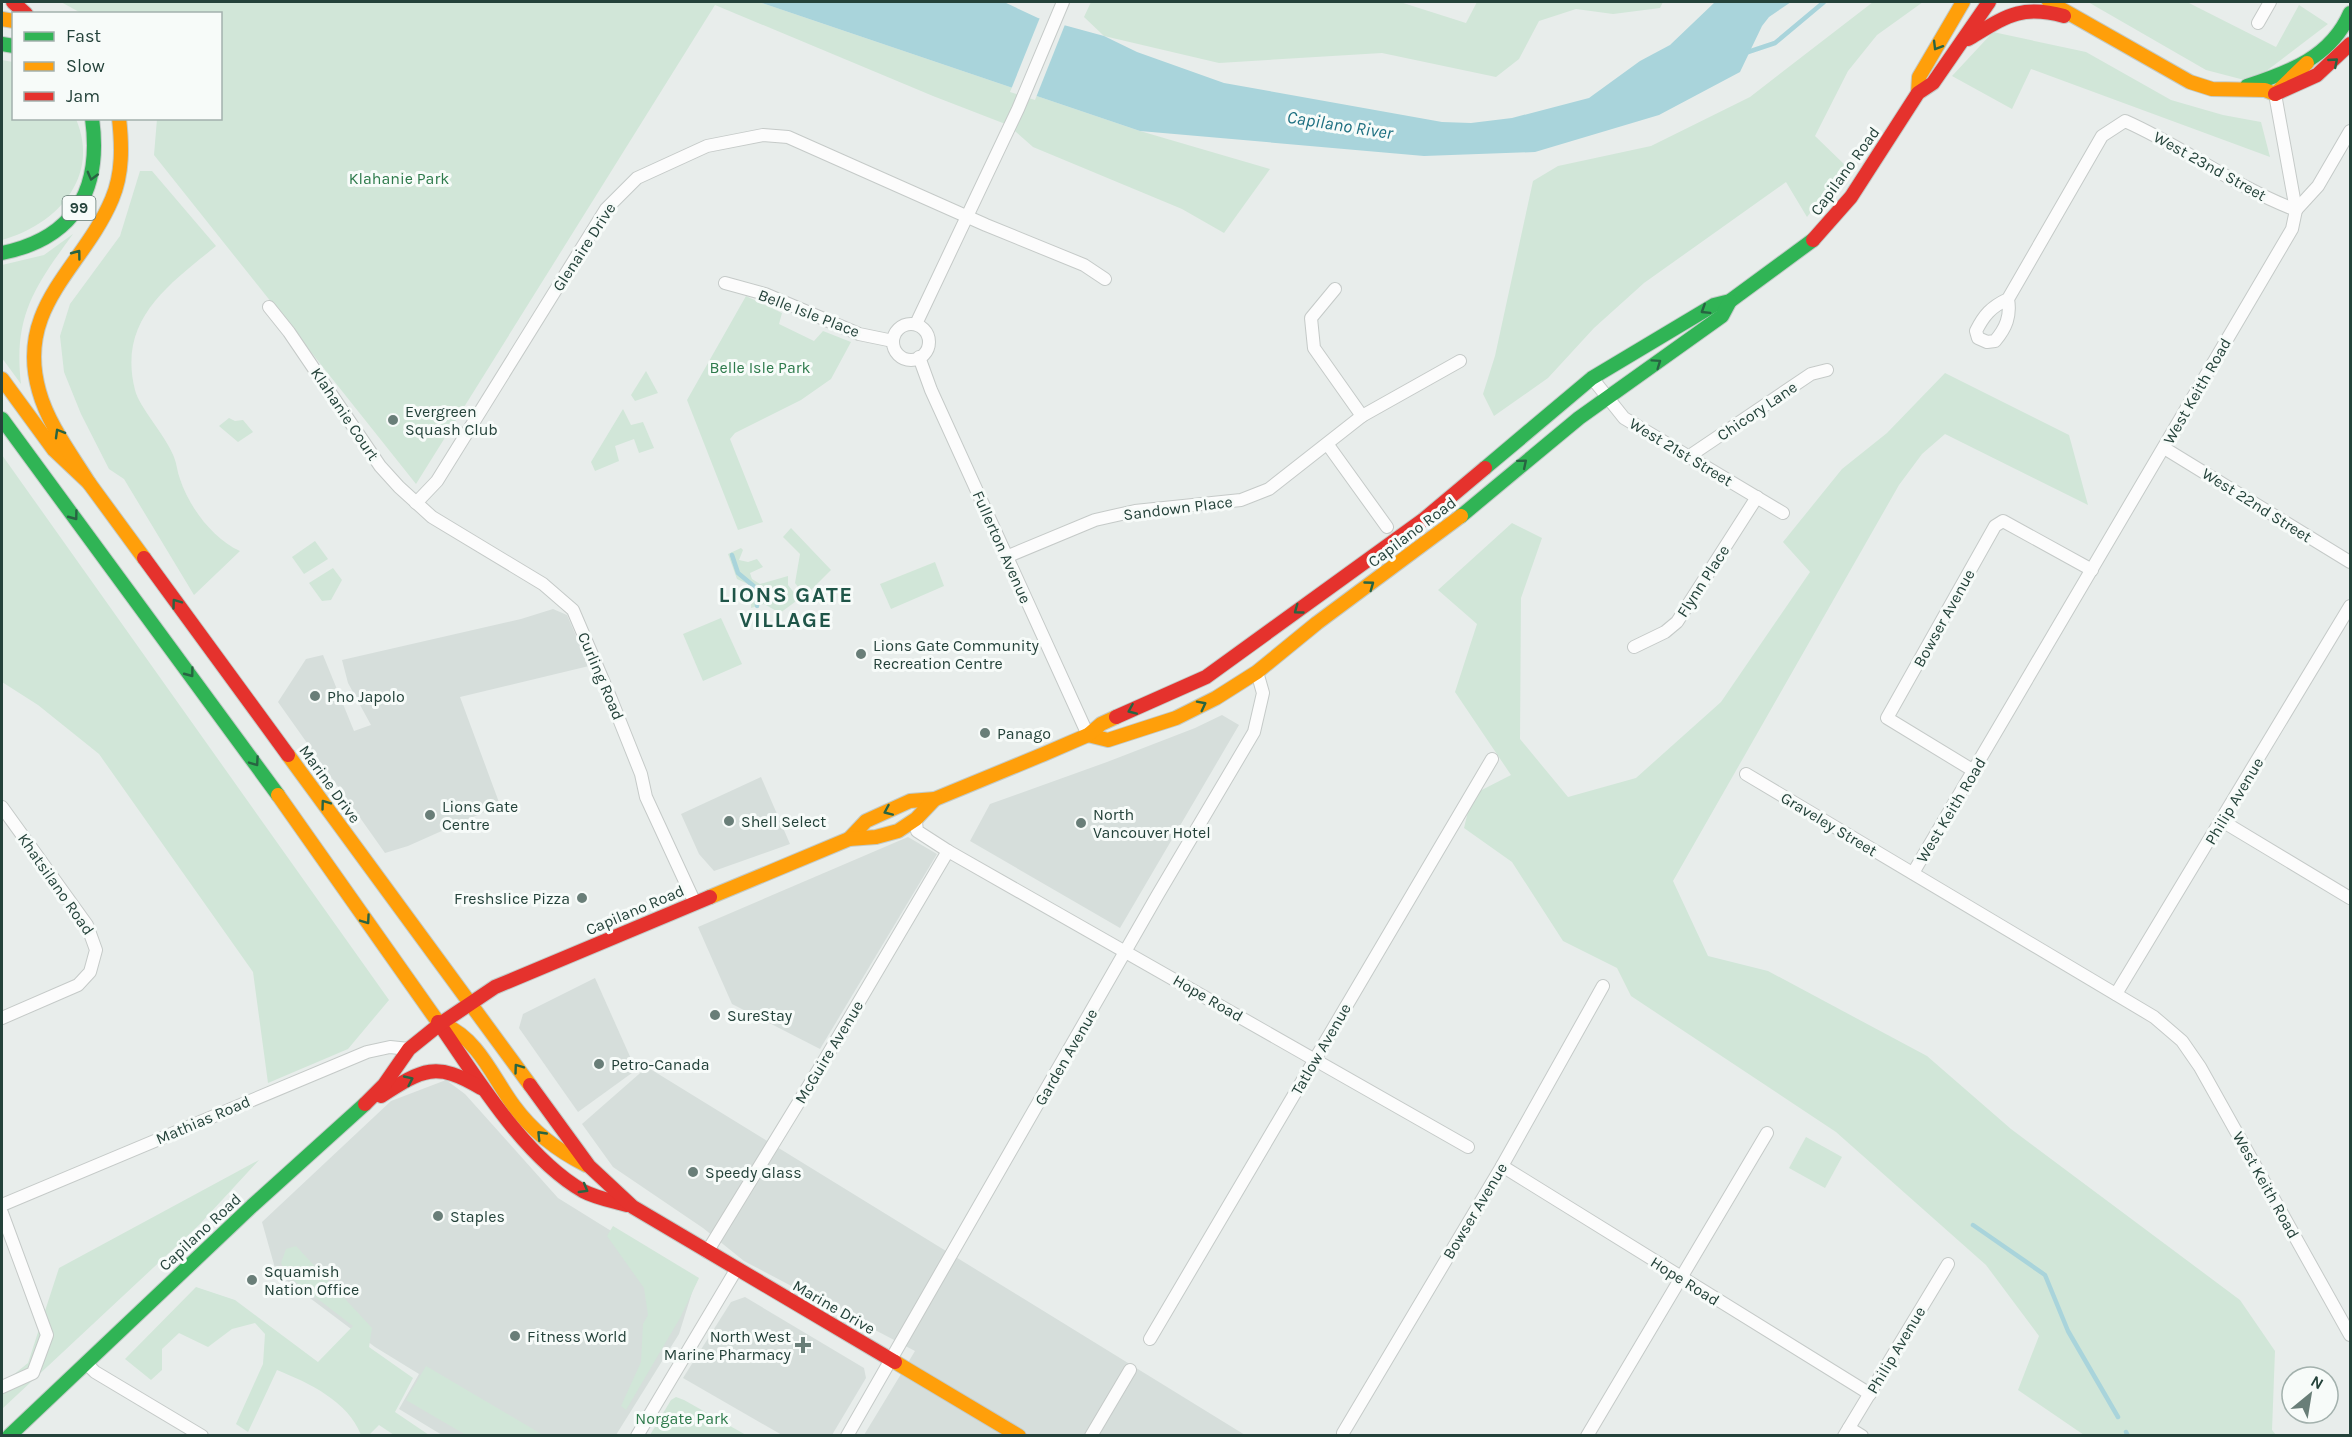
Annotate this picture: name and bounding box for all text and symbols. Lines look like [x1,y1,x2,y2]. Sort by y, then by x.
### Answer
legend [12,12,222,120]
text: Fast [66,25,101,47]
one-way arrow [1933,40,1944,50]
text: Slow [66,55,105,77]
one-way arrow [2327,59,2338,70]
text: Jam [66,85,100,107]
water label: Capilano River [1285,106,1395,144]
street label: Capilano Road [1806,123,1884,219]
street label: West 23nd Street [2150,127,2270,205]
park label: Klahanie Park [349,169,449,188]
one-way arrow [87,171,100,181]
road number: 99 [62,196,96,220]
street label: Glenaire Drive [548,199,620,295]
one-way arrow [70,250,81,261]
street label: Belle Isle Place [756,285,862,341]
one-way arrow [1701,303,1711,315]
street label: West Keith Road [2159,335,2235,447]
park label: Belle Isle Park [710,358,810,377]
one-way arrow [1650,359,1661,370]
street label: Klahanie Court [307,364,383,464]
street label: Chicory Lane [1713,377,1801,445]
place label: Evergreen Squash Club [405,402,498,439]
marker: Evergreen Squash Club [386,413,400,427]
street label: West 21st Street [1626,414,1736,490]
one-way arrow [55,429,66,439]
one-way arrow [1516,460,1527,471]
street label: West 22nd Street [2199,464,2315,546]
street label: Fullerton Avenue [969,488,1035,606]
street label: Sandown Place [1122,492,1234,524]
street label: Capilano Road [1364,493,1460,571]
one-way arrow [67,510,78,521]
street label: Flynn Place [1673,541,1733,621]
street label: Bowser Avenue [1909,566,1979,670]
one-way arrow [1363,581,1374,592]
district label: LIONS GATE VILLAGE [718,582,854,633]
one-way arrow [172,598,183,609]
one-way arrow [1293,603,1304,614]
street label: Curling Road [574,629,628,723]
place label: Lions Gate Community Recreation Centre [873,636,1040,673]
marker: Lions Gate Community Recreation Centre [854,647,868,661]
one-way arrow [183,666,194,677]
place label: Pho Japolo [327,687,405,706]
marker: Pho Japolo [308,689,322,703]
one-way arrow [1196,701,1207,713]
one-way arrow [1127,703,1138,715]
place label: Panago [997,724,1051,743]
marker: Panago [978,726,992,740]
street label: Marine Drive [295,741,365,827]
street label: West Keith Road [1912,754,1990,866]
street label: Philip Avenue [2201,754,2267,848]
one-way arrow [248,756,259,767]
street label: Graveley Street [1777,788,1881,860]
place label: Lions Gate Centre [442,797,518,834]
one-way arrow [321,800,332,811]
one-way arrow [883,804,894,816]
place label: North Vancouver Hotel [1093,805,1211,842]
marker: Lions Gate Centre [423,808,437,822]
place label: Shell Select [741,812,826,831]
marker: Shell Select [722,814,736,828]
marker: North Vancouver Hotel [1074,816,1088,830]
street label: Khatsilano Road [14,830,98,938]
street label: Capilano Road [583,881,687,939]
place label: Freshslice Pizza [454,889,570,908]
marker: Freshslice Pizza [575,891,589,905]
one-way arrow [359,913,370,924]
street label: Hope Road [1170,970,1246,1026]
street label: McGuire Avenue [791,997,867,1107]
street label: Tatlow Avenue [1287,1000,1355,1098]
street label: Garden Avenue [1031,1005,1101,1109]
place label: SureStay [727,1006,793,1025]
marker: SureStay [708,1008,722,1022]
place label: Petro-Canada [611,1055,710,1074]
marker: Petro-Canada [592,1057,606,1071]
one-way arrow [514,1064,525,1075]
one-way arrow [403,1075,414,1087]
street label: Mathias Road [153,1092,253,1148]
street label: West Keith Road [2229,1128,2303,1242]
one-way arrow [537,1131,548,1142]
street label: Bowser Avenue [1439,1159,1511,1263]
place label: Speedy Glass [705,1163,802,1182]
marker: Speedy Glass [686,1165,700,1179]
one-way arrow [578,1182,588,1193]
street label: Capilano Road [155,1189,245,1275]
place label: Staples [450,1207,505,1226]
marker: Staples [431,1209,445,1223]
street label: Hope Road [1647,1252,1723,1310]
place label: Squamish Nation Office [264,1262,359,1299]
marker: Squamish Nation Office [245,1273,259,1287]
street label: Marine Drive [789,1276,879,1338]
street label: Philip Avenue [1863,1303,1929,1397]
place label: Fitness World [527,1327,627,1346]
place label: North West Marine Pharmacy [664,1327,792,1364]
marker: Fitness World [508,1329,522,1343]
marker: North West Marine Pharmacy [796,1338,810,1352]
north arrow [2280,1365,2340,1425]
text: N [2308,1371,2327,1394]
park label: Norgate Park [635,1409,729,1428]

